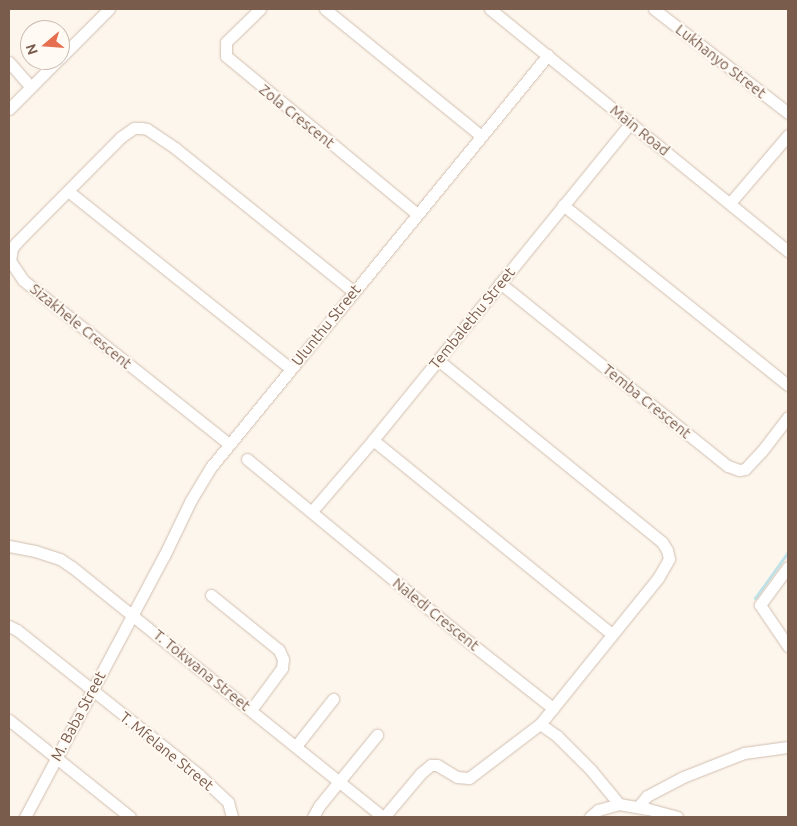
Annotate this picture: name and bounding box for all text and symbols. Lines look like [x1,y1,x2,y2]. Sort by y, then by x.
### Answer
north arrow [20,20,70,70]
street label: Lukhanyo Street [672,20,770,102]
text: N [22,42,41,57]
street label: Zola Crescent [256,80,338,152]
street label: Main Road [607,101,673,159]
street label: Tembalethu Street [425,263,519,373]
street label: Sizakhele Crescent [27,280,135,372]
street label: Ulunthu Street [288,281,364,369]
street label: Temba Crescent [599,360,695,442]
street label: Naledi Crescent [389,574,483,654]
street label: T. Tokwana Street [150,625,254,715]
street label: M. Baba Street [47,668,109,764]
street label: T. Mfelane Street [117,708,217,794]

